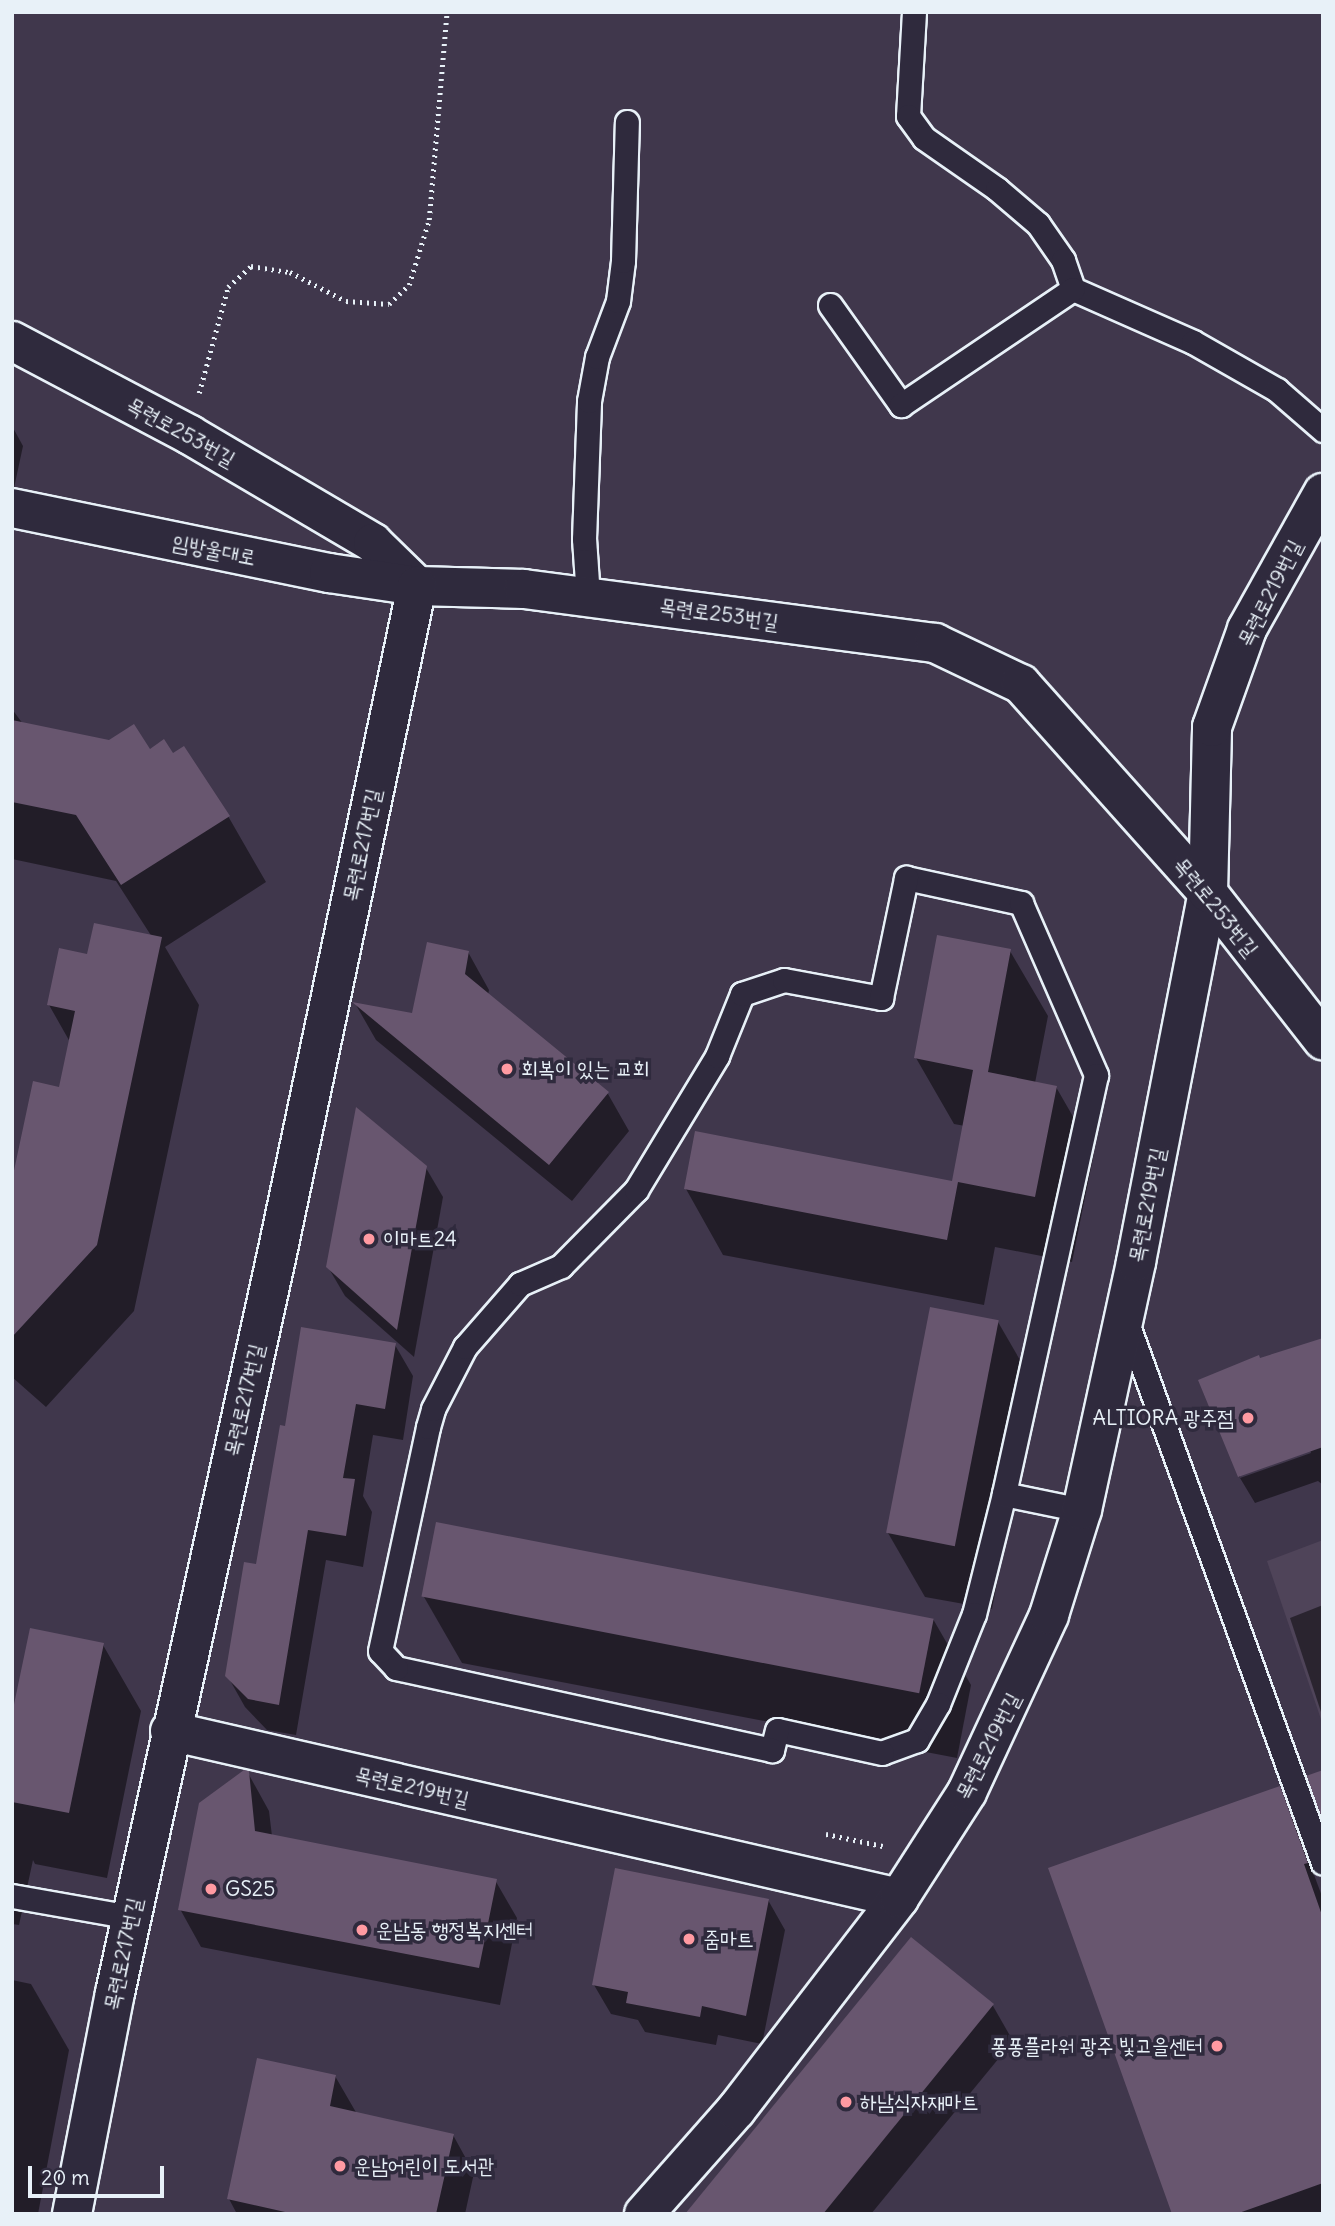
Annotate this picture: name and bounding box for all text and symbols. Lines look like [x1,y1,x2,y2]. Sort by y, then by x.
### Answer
street label: 목련로253번길 [122,392,240,472]
street label: 임방울대로 [170,530,258,570]
street label: 목련로219번길 [1232,535,1308,651]
street label: 목련로253번길 [658,593,780,635]
street label: 목련로217번길 [338,786,386,904]
street label: 목련로253번길 [1168,852,1264,962]
place label: 회복이 있는 교회 [521,1056,649,1082]
marker: 회복이 있는 교회 [499,1061,515,1077]
street label: 목련로219번길 [1124,1145,1170,1265]
place label: 이마트24 [383,1226,457,1252]
marker: 이마트24 [361,1231,377,1247]
street label: 목련로217번길 [219,1341,269,1459]
place label: ALTIORA 광주점 [1093,1405,1234,1431]
marker: ALTIORA 광주점 [1240,1410,1256,1426]
street label: 목련로219번길 [950,1688,1026,1804]
street label: 목련로219번길 [352,1762,472,1812]
place label: GS25 [225,1876,275,1902]
marker: GS25 [203,1881,219,1897]
street label: 목련로217번길 [99,1895,147,2013]
place label: 운남동 행정복지센터 [376,1917,533,1943]
marker: 운남동 행정복지센터 [354,1922,370,1938]
place label: 줌마트 [703,1926,754,1952]
marker: 줌마트 [681,1931,697,1947]
place label: 퐁퐁플라워 광주 빛고을센터 [990,2033,1203,2059]
marker: 퐁퐁플라워 광주 빛고을센터 [1209,2038,1225,2054]
place label: 하남식자재마트 [860,2089,978,2115]
marker: 하남식자재마트 [838,2094,854,2110]
scale bar [32,2152,168,2196]
place label: 운남어린이 도서관 [354,2153,494,2179]
marker: 운남어린이 도서관 [332,2158,348,2174]
text: 20 m [41,2164,90,2191]

